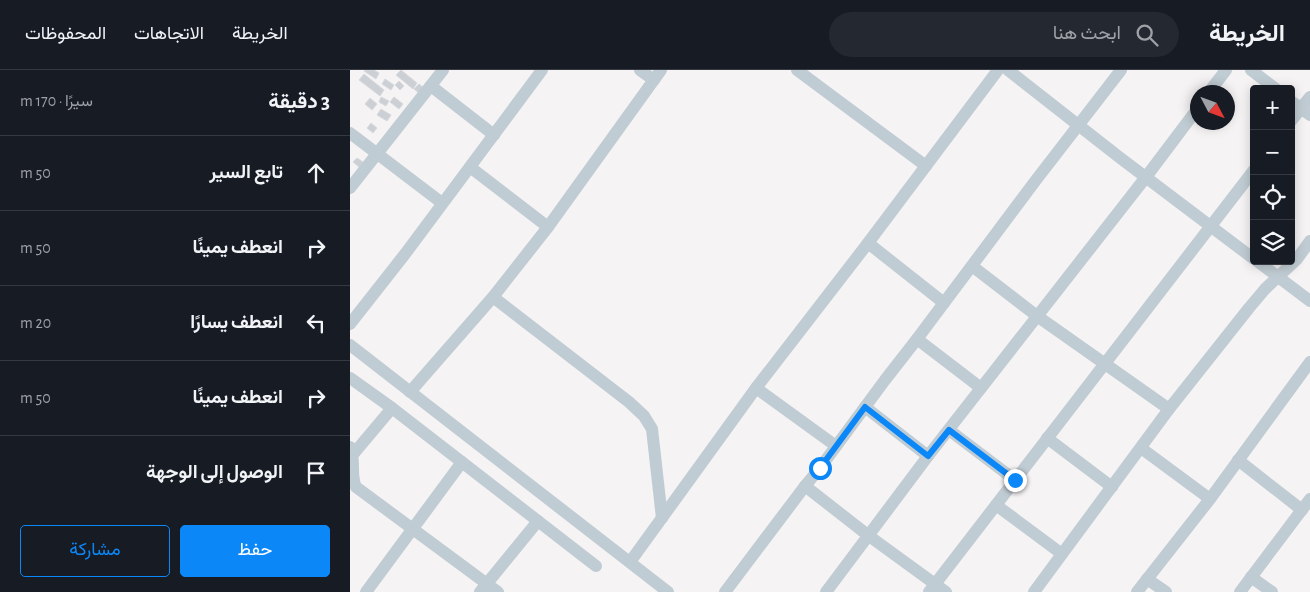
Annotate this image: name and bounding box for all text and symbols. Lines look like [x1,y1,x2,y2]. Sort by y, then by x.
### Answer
search box [829,12,1179,57]
icon: search [1133,21,1161,49]
text: الخريطة [1209,22,1285,46]
text: ابحث هنا [1053,24,1121,43]
text: المحفوظات [25,25,106,43]
text: الاتجاهات [134,25,204,43]
text: الخريطة [232,25,288,43]
north arrow [1190,85,1235,130]
map controls [1250,85,1295,265]
button: + [1250,85,1295,130]
text: 3 دقيقة [268,91,330,112]
text: سيرًا · 170 m [20,93,93,109]
button: − [1250,130,1295,175]
icon: ahead [302,159,330,187]
text: تابع السير [209,163,283,182]
text: 50 m [20,165,51,181]
button: locate [1250,175,1295,220]
button: layers [1250,220,1295,265]
icon: right [302,234,330,262]
text: انعطف يمينًا [193,238,283,257]
text: 50 m [20,240,51,256]
icon: left [302,309,330,337]
text: انعطف يسارًا [190,313,283,332]
text: 20 m [20,315,51,331]
icon: right [302,384,330,412]
text: انعطف يمينًا [193,388,283,407]
text: 50 m [20,390,51,406]
route start [809,457,832,480]
icon: arrive [302,459,330,487]
text: الوصول إلى الوجهة [146,463,283,482]
route end [1004,469,1027,492]
button: مشاركة [20,525,170,577]
button: حفظ [180,525,330,577]

